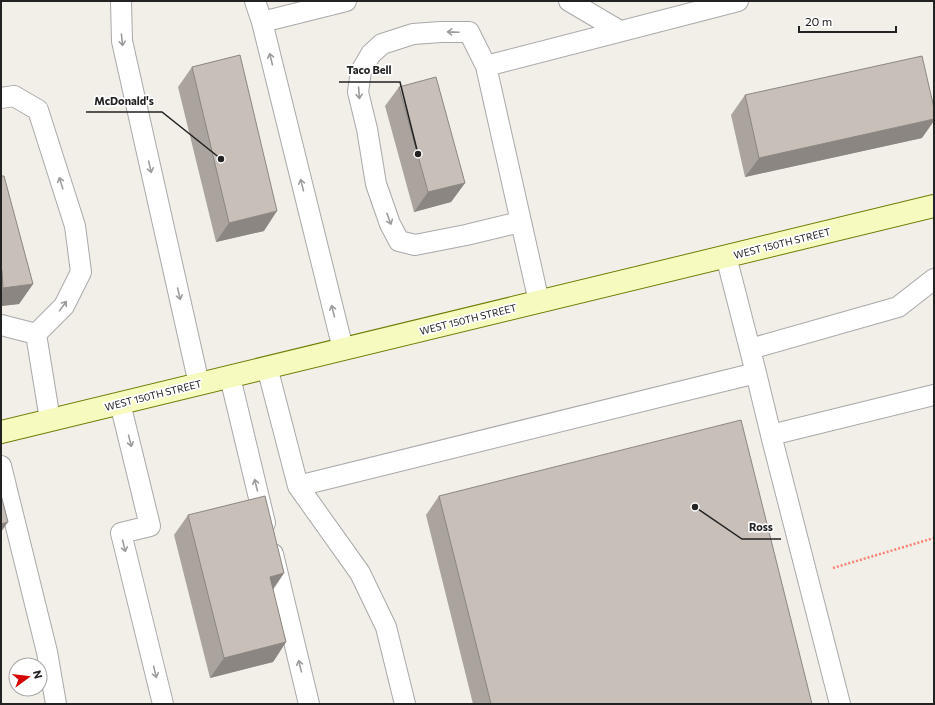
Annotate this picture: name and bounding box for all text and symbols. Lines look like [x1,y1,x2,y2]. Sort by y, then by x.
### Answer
scale bar [799,8,896,34]
text: 20 m [805,14,832,28]
one-way arrow [447,28,460,36]
one-way arrow [118,33,126,46]
one-way arrow [267,53,274,66]
callout: Taco Bell [339,59,400,82]
text: Taco Bell [346,63,392,76]
one-way arrow [356,86,363,99]
callout: McDonald's [86,89,162,112]
text: McDonald's [94,94,154,107]
one-way arrow [147,160,155,173]
one-way arrow [57,177,64,190]
one-way arrow [298,179,306,192]
one-way arrow [385,213,393,225]
street label: WEST 150TH STREET [732,225,832,261]
one-way arrow [176,287,183,300]
one-way arrow [59,300,67,311]
street label: WEST 150TH STREET [418,301,518,337]
one-way arrow [329,305,337,318]
street label: WEST 150TH STREET [103,377,203,413]
one-way arrow [126,434,134,447]
one-way arrow [252,479,259,492]
callout: Ross [742,516,781,539]
text: Ross [749,520,773,533]
one-way arrow [121,539,128,552]
north arrow [8,657,48,697]
one-way arrow [296,660,303,673]
one-way arrow [151,665,159,678]
text: N [31,669,45,680]

